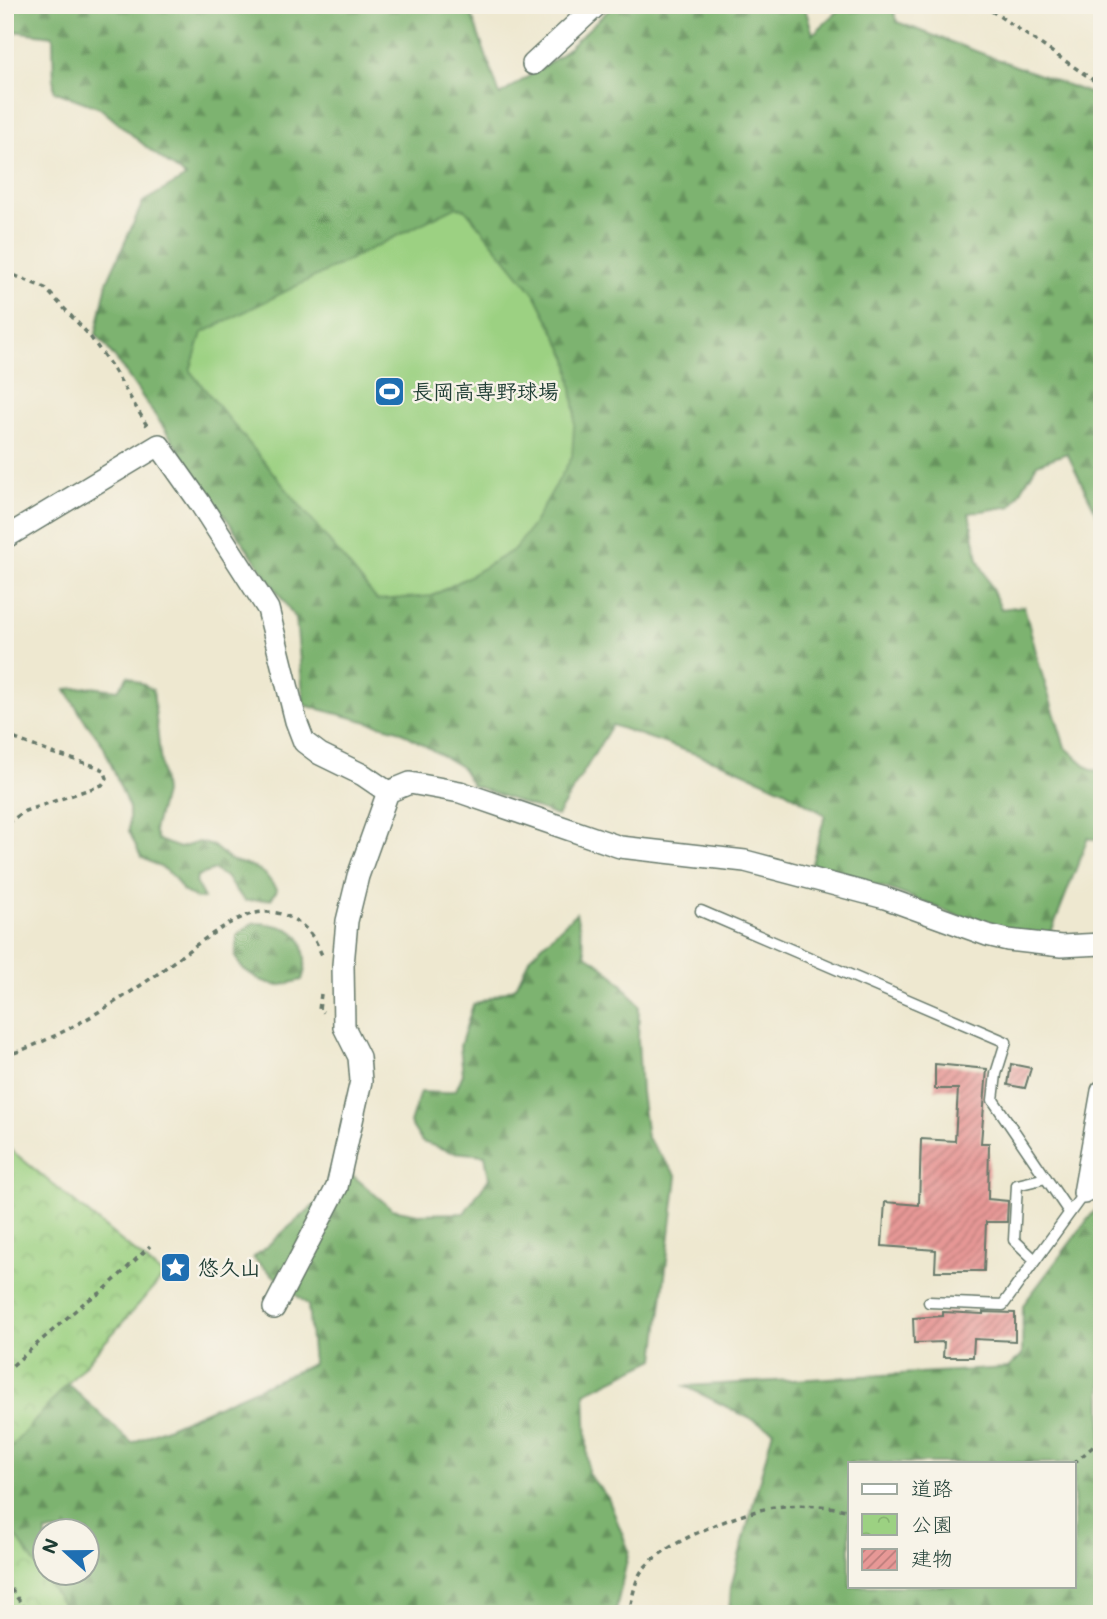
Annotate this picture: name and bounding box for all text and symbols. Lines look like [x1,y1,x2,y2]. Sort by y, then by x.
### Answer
sports icon: 長岡高専野球場 [372,375,406,409]
place label: 長岡高専野球場 [412,377,559,404]
place icon: 悠久山 [158,1251,192,1285]
place label: 悠久山 [198,1253,261,1280]
legend [848,1462,1076,1588]
text: 道路 [911,1474,953,1501]
text: 公園 [911,1510,953,1537]
north arrow [32,1518,102,1588]
text: N [35,1535,64,1557]
text: 建物 [911,1544,953,1571]

